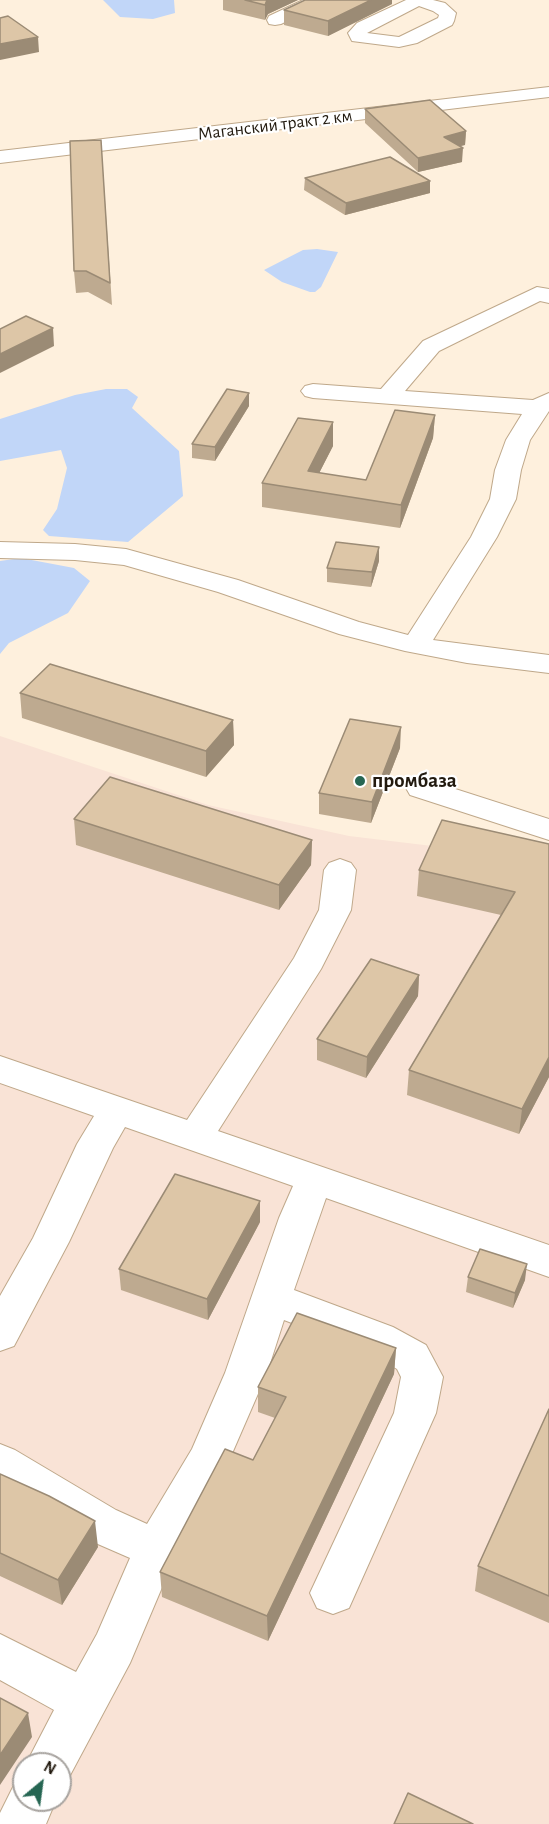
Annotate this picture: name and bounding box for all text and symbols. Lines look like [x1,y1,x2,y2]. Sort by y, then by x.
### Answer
street label: Маганский тракт 2 км [196,105,354,145]
place label: промбаза [372,768,457,794]
marker: промбаза [353,774,367,788]
north arrow [12,1752,72,1812]
text: N [41,1758,59,1778]

